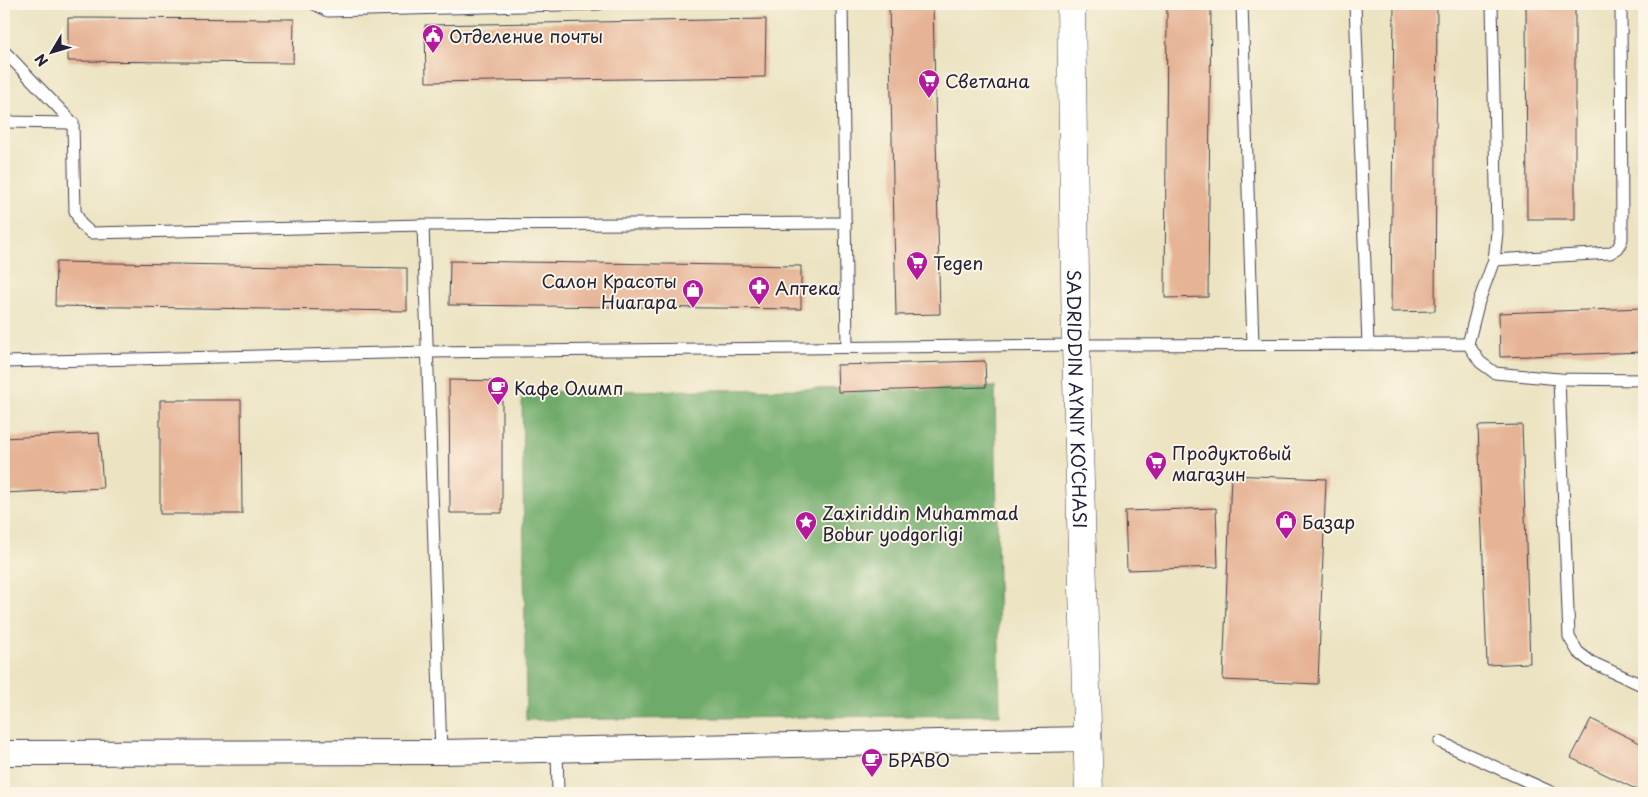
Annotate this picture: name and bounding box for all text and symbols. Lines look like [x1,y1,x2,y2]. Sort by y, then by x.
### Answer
place label: Отделение почты [449,22,603,49]
public building icon: Отделение почты [421,23,445,54]
north arrow [28,28,78,78]
text: N [30,49,53,71]
place label: Светлана [945,67,1030,94]
supermarket icon: Светлана [917,68,941,99]
place label: Tegen [933,249,983,276]
supermarket icon: Tegen [905,250,929,281]
place label: Салон Красоты Ниагара [542,267,678,315]
street label: SADRIDDIN AYNIY KO‘CHASI [1061,269,1095,529]
place label: Аптека [775,274,840,301]
pharmacy icon: Аптека [747,275,771,306]
shop icon: Салон Красоты Ниагара [681,278,705,309]
place label: Кафе Олимп [514,374,623,401]
cafe icon: Кафе Олимп [486,375,510,406]
place label: Продуктовый магазин [1172,439,1292,487]
supermarket icon: Продуктовый магазин [1144,450,1168,481]
place label: Zaxiriddin Muhammad Bobur yodgorligi [822,499,1019,547]
place label: Базар [1302,508,1355,535]
shop icon: Базар [1274,509,1298,540]
place icon: Zaxiriddin Muhammad Bobur yodgorligi [794,510,818,541]
place label: БРАВО [888,746,950,773]
cafe icon: БРАВО [860,747,884,778]

